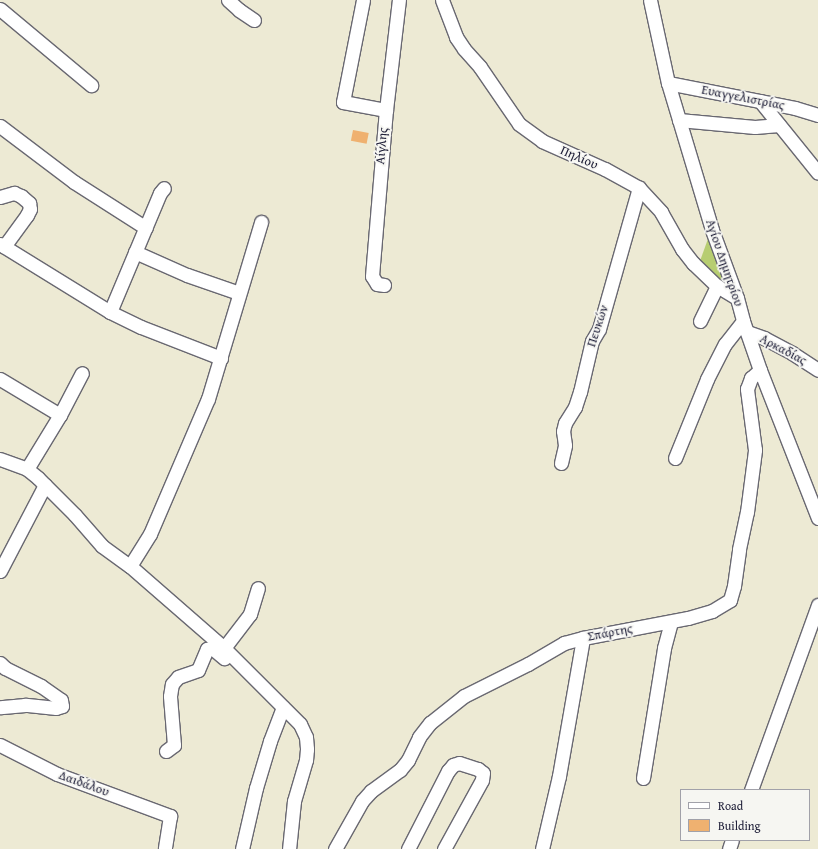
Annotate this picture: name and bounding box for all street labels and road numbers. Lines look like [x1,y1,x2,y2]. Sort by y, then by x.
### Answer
street label: Ευαγγελιστρίας [700,82,786,114]
street label: Αίγλης [373,127,391,165]
street label: Πηλίου [558,143,600,173]
street label: Αγίου Δημητρίου [702,217,746,309]
street label: Πευκών [584,303,612,349]
street label: Αρκαδίας [757,331,809,369]
street label: Σπάρτης [586,621,634,645]
street label: Δαιδάλου [57,768,111,800]

